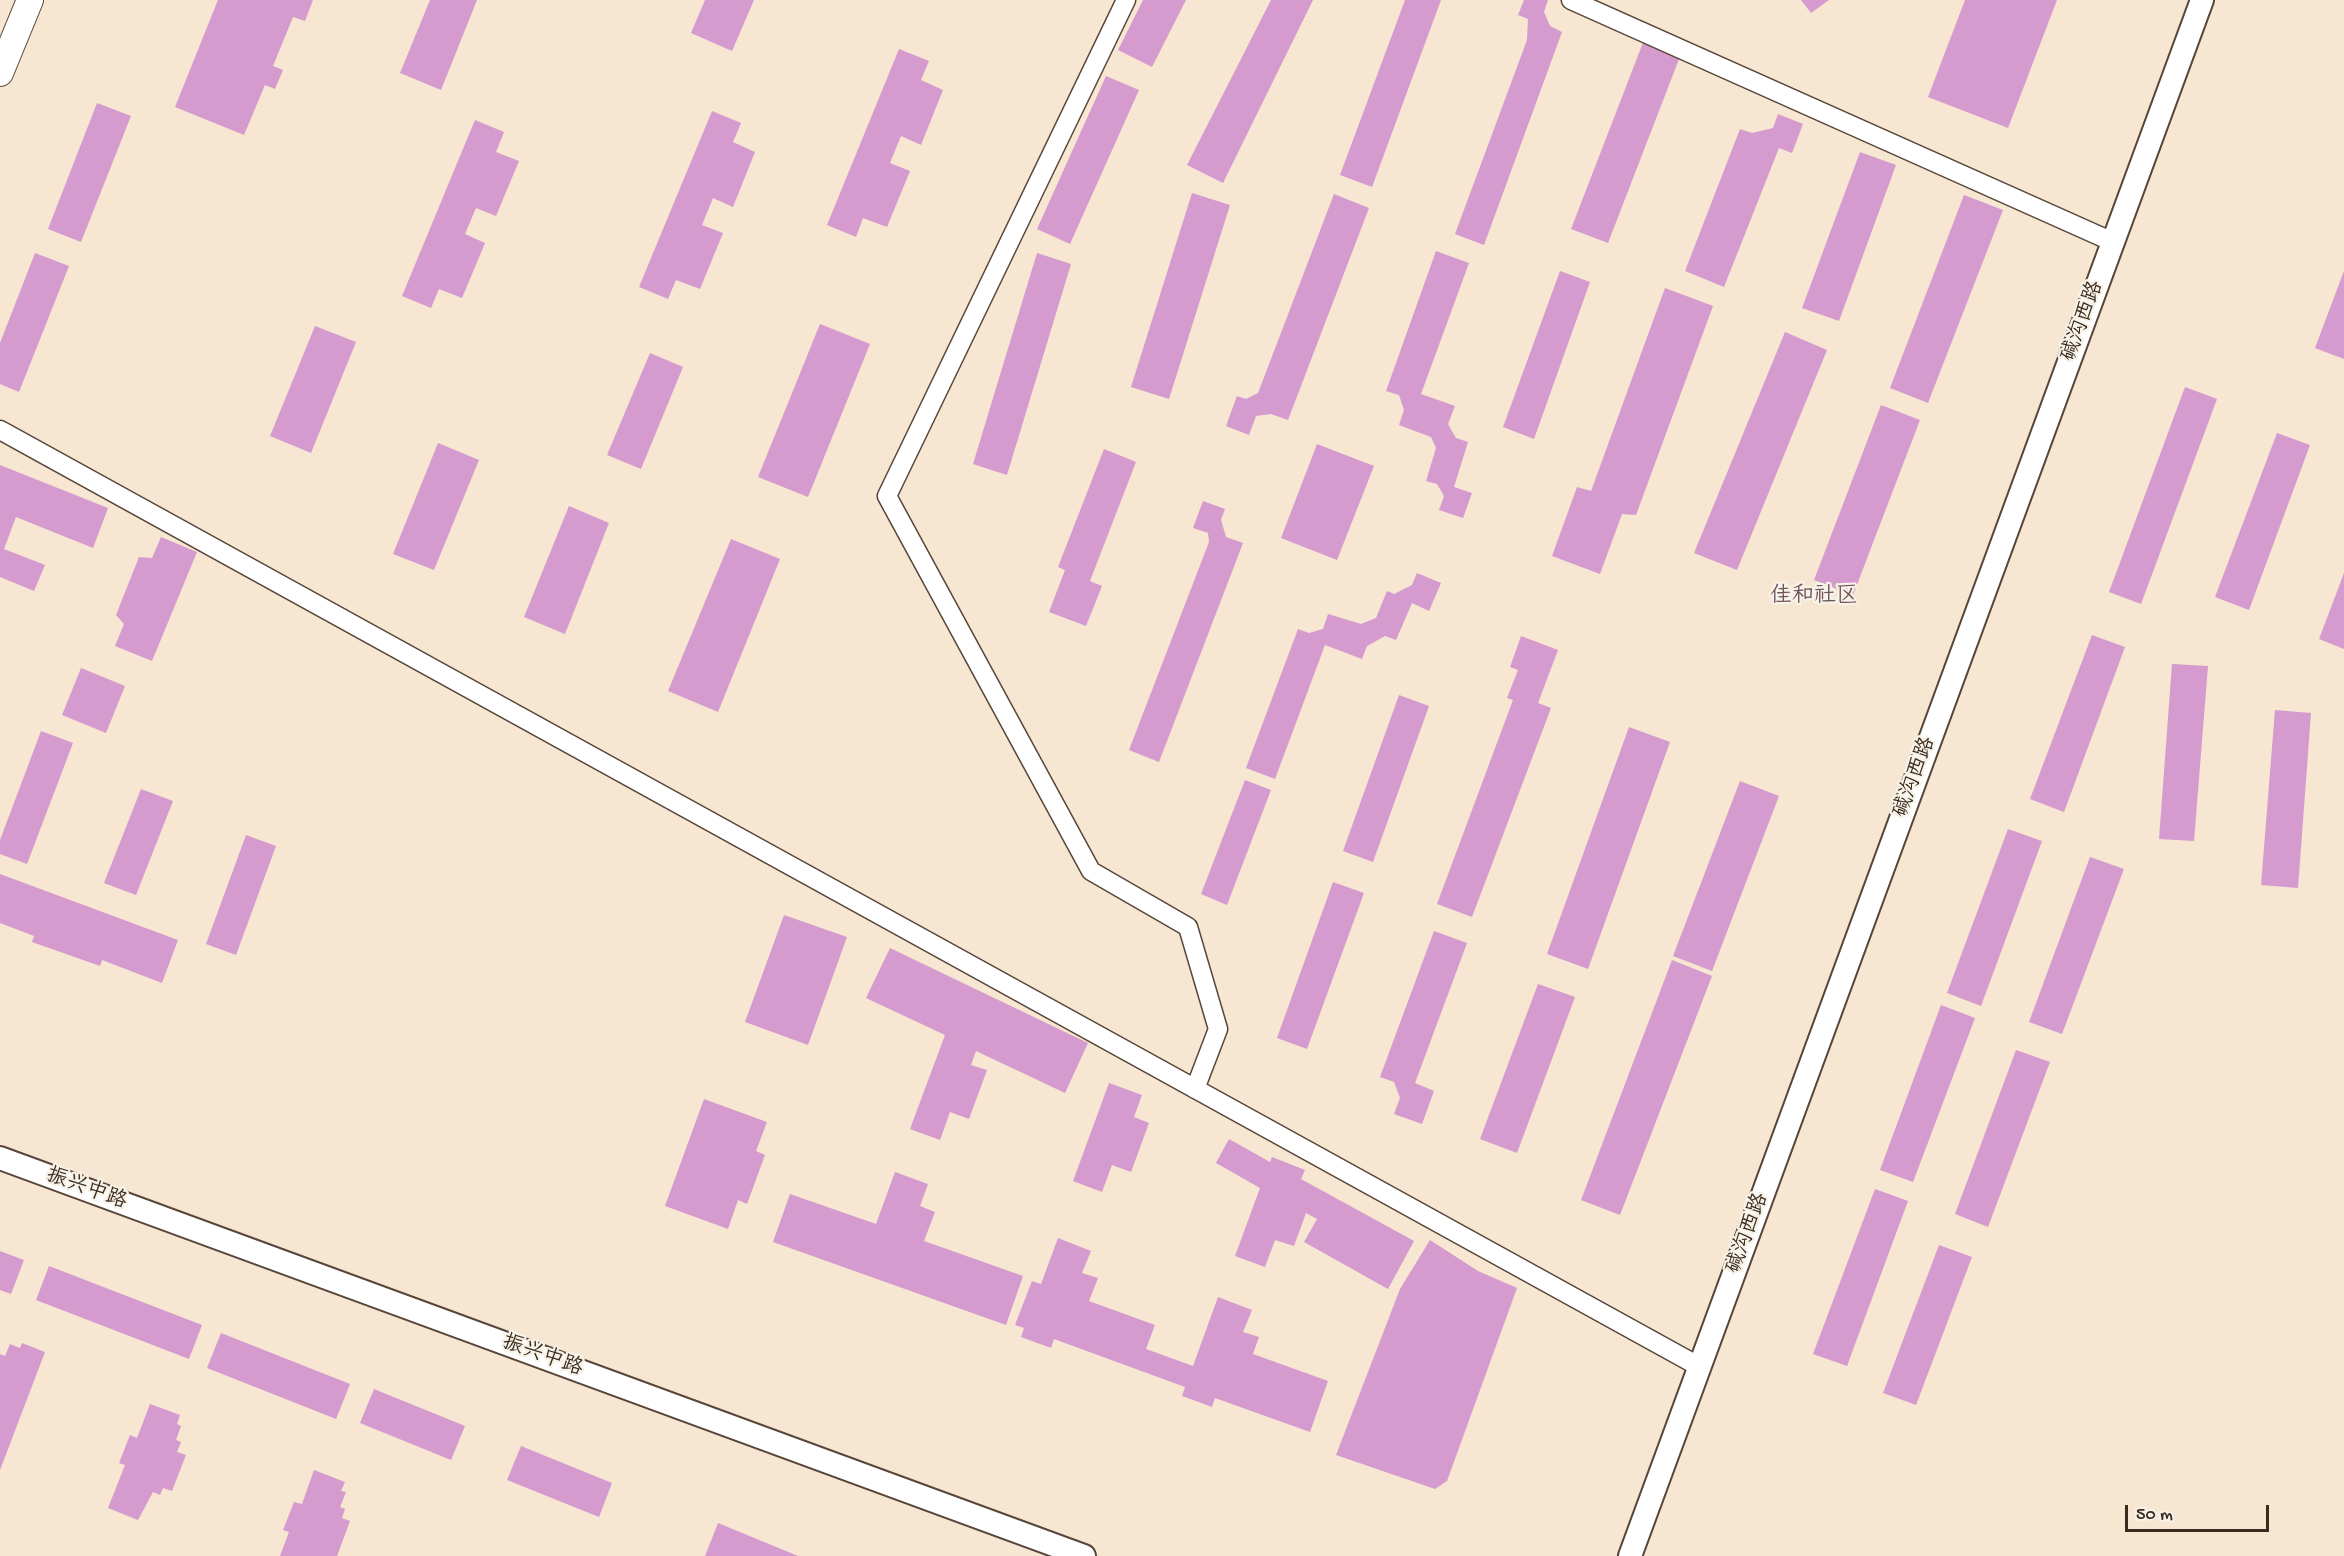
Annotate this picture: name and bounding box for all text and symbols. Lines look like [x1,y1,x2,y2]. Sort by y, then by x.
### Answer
street label: 碱沟西路 [2058,278,2110,366]
district label: 佳和社区 [1770,585,1858,611]
street label: 碱沟西路 [1890,734,1942,822]
street label: 振兴中路 [42,1164,130,1216]
street label: 碱沟西路 [1723,1190,1775,1278]
street label: 振兴中路 [498,1331,586,1383]
scale bar [2128,1493,2272,1531]
text: 50 m [2136,1505,2173,1526]

